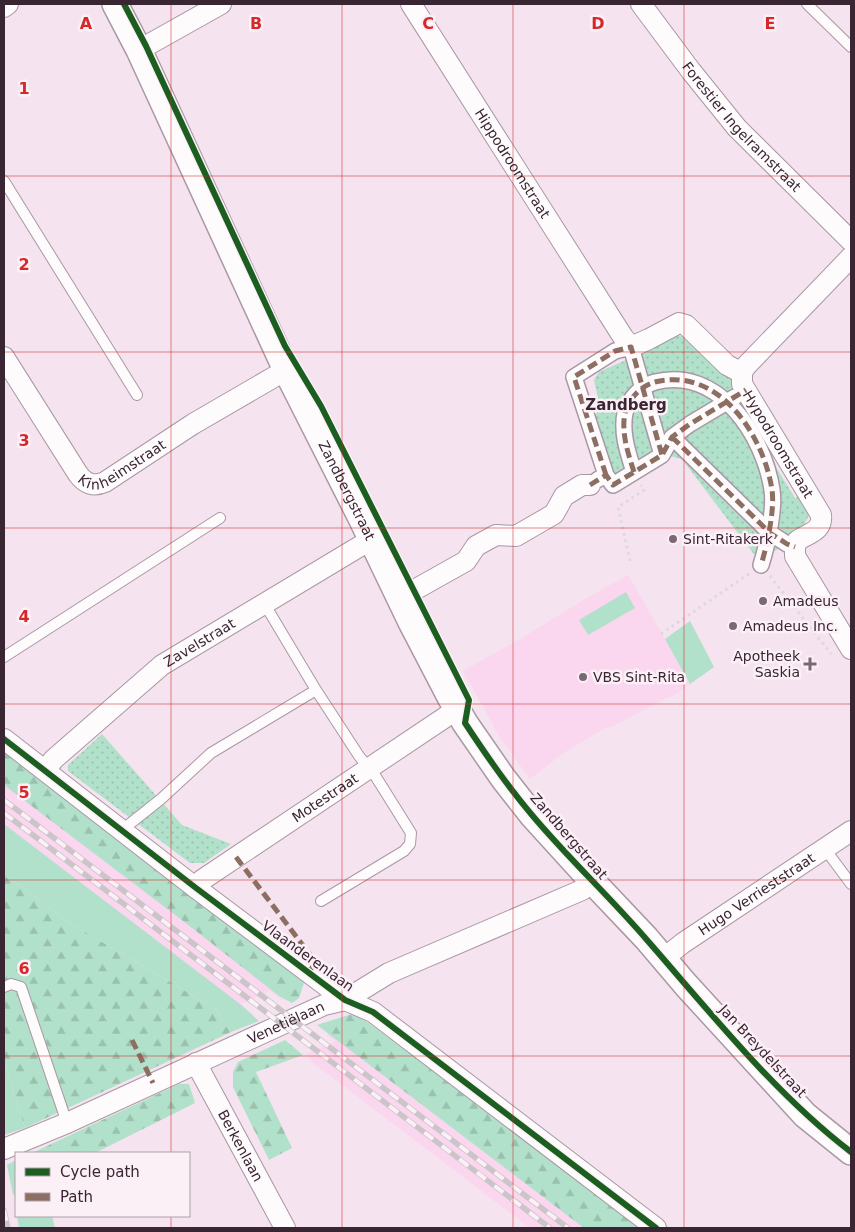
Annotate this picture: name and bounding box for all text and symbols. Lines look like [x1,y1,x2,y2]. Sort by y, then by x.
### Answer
text: A [80,14,93,33]
text: B [250,14,262,33]
text: C [422,14,434,33]
text: D [591,14,605,33]
text: E [765,14,775,33]
street label: Forestier Ingelramstraat [679,59,805,195]
text: 1 [18,79,30,98]
street label: Hippodroomstraat [472,105,554,222]
text: 2 [18,255,30,274]
street label: Hypodroomstraat [740,387,817,501]
district label: Zandberg [585,396,667,414]
text: 3 [18,431,30,450]
street label: Kinheimstraat [75,436,169,492]
street label: Zandbergstraat [315,438,379,543]
place label: Sint-Ritakerk [683,531,774,547]
marker: Sint-Ritakerk [667,533,679,545]
place label: Amadeus [773,593,838,609]
marker: Amadeus [757,595,769,607]
text: 4 [18,607,30,626]
street label: Zavelstraat [161,615,238,670]
place label: Amadeus Inc. [743,618,838,634]
marker: Amadeus Inc. [727,620,739,632]
place label: Apotheek Saskia [733,648,801,680]
marker: Apotheek Saskia [804,658,816,670]
place label: VBS Sint-Rita [593,669,685,685]
marker: VBS Sint-Rita [577,671,589,683]
street label: Motestraat [289,770,361,825]
text: 5 [18,783,30,802]
street label: Zandbergstraat [527,790,611,883]
street label: Hugo Verrieststraat [695,849,818,938]
street label: Vlaanderenlaan [259,917,357,995]
text: 6 [18,959,30,978]
street label: Venetiëlaan [245,998,327,1047]
street label: Jan Breydelstraat [715,1001,810,1101]
street label: Berkenlaan [215,1107,266,1184]
legend [15,1152,190,1217]
text: Cycle path [60,1163,140,1181]
text: Path [60,1188,93,1206]

